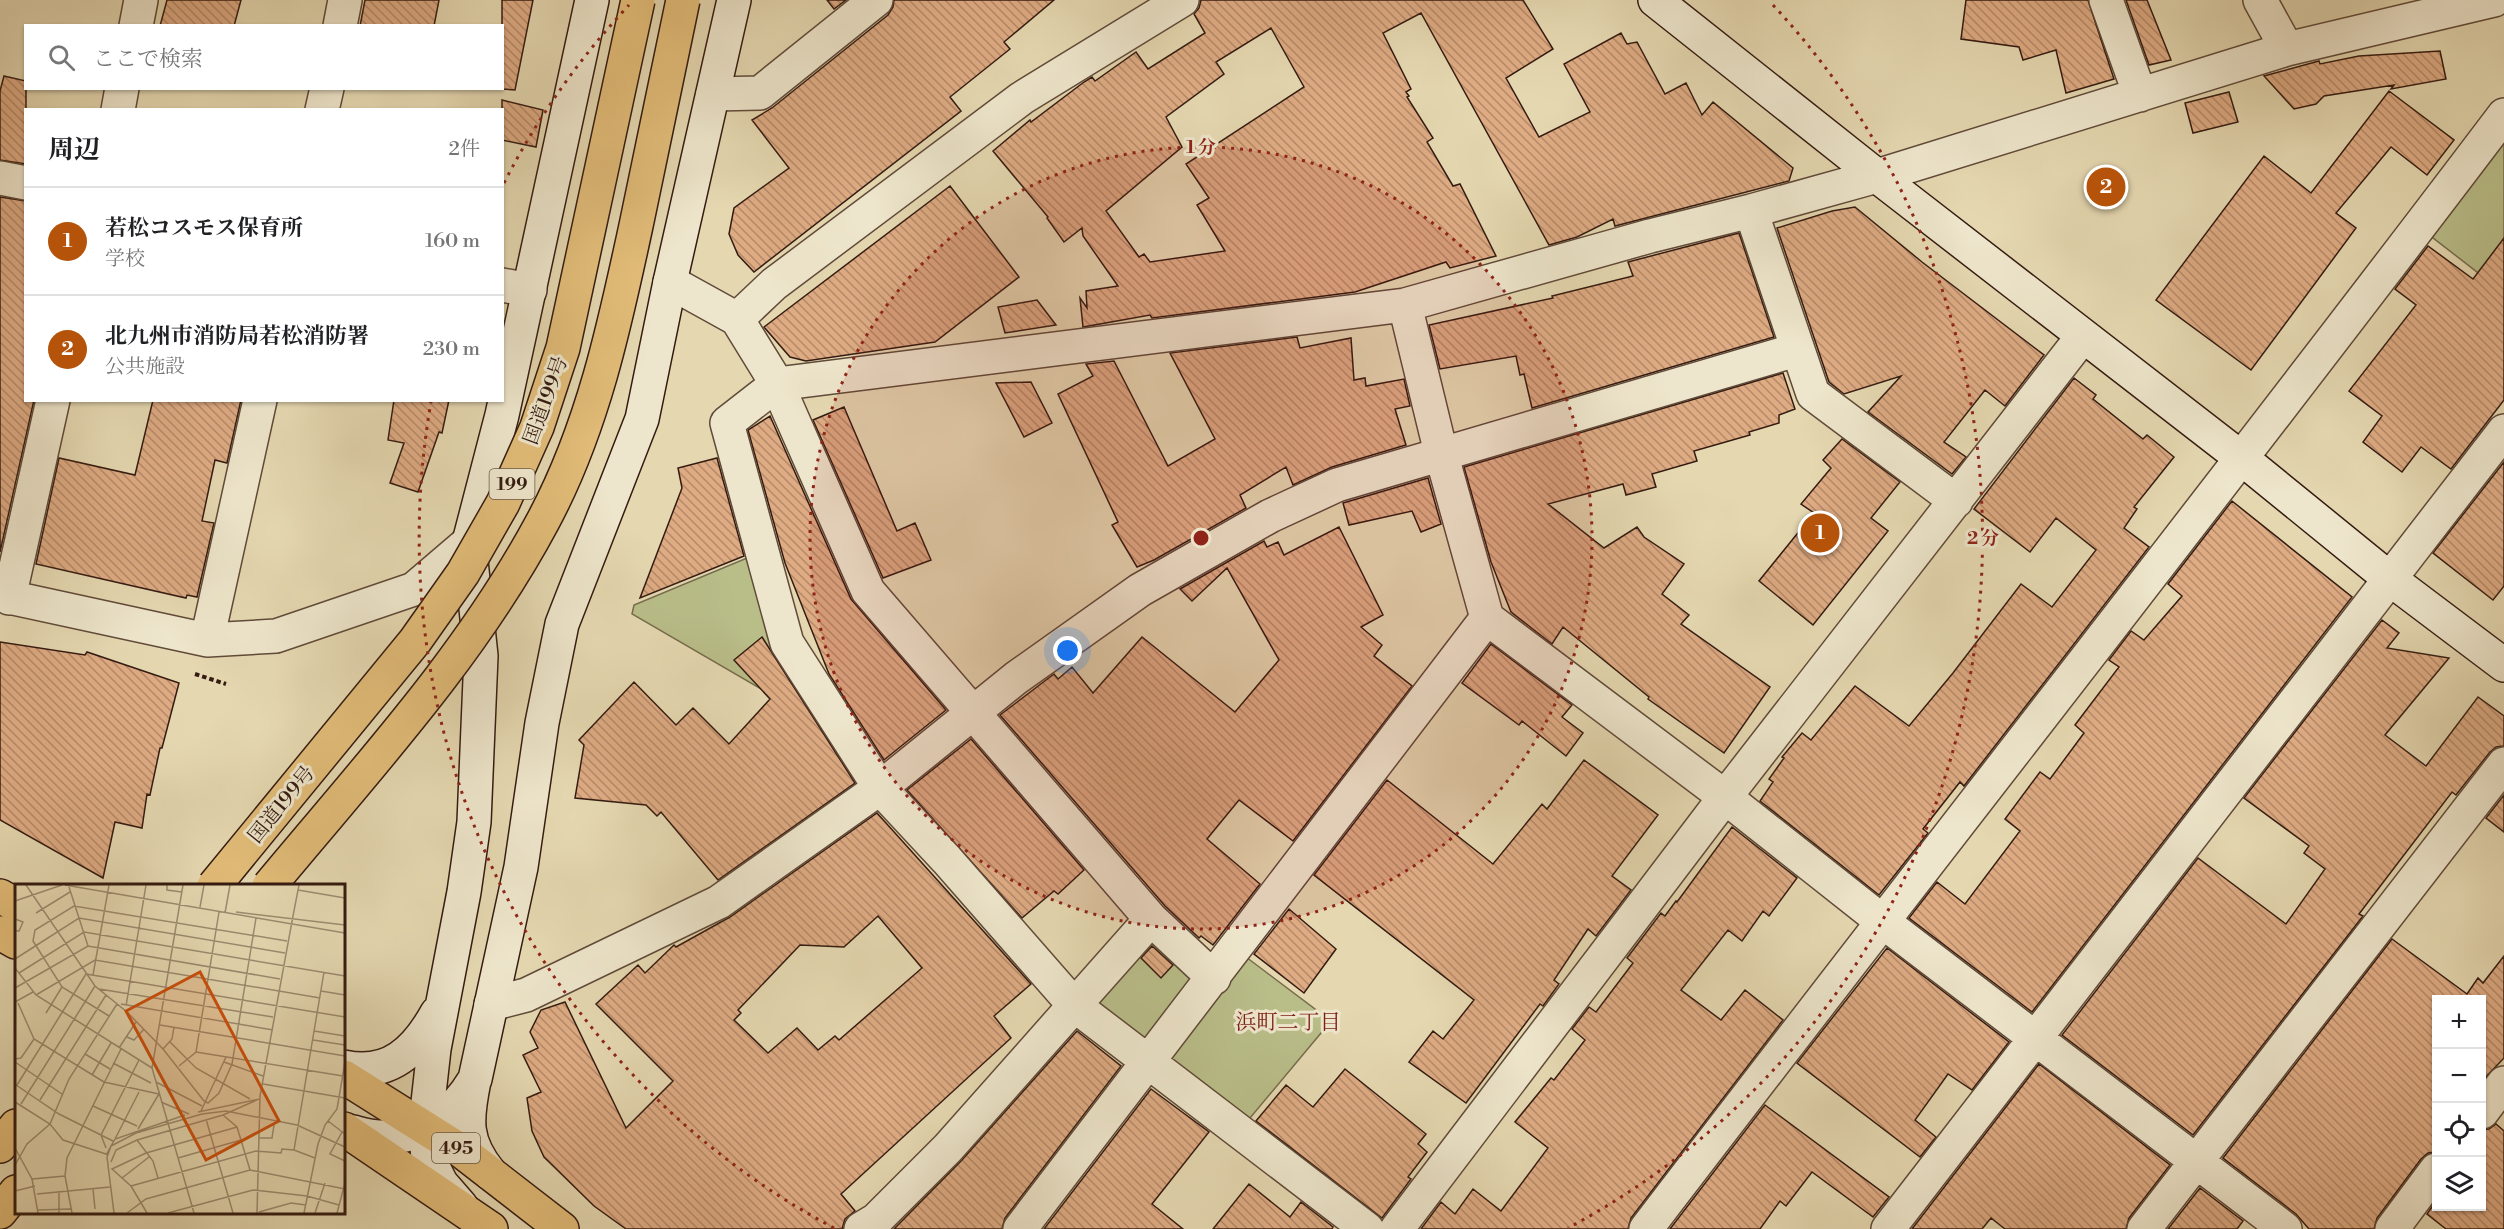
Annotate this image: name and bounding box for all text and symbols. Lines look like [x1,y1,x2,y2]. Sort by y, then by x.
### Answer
search box [24,24,504,90]
icon: search [45,41,78,74]
text: ここで検索 [93,46,203,73]
text: 周辺 [48,134,100,166]
text: 1 分 [1186,136,1216,159]
text: 2件 [449,137,480,162]
pin: 2 [2086,164,2126,210]
text: 若松コスモス保育所 [105,215,303,242]
text: 1 [63,229,72,254]
text: 160 m [425,229,480,254]
text: 学校 [105,247,145,272]
text: 北九州市消防局若松消防署 [105,323,369,350]
text: 2 [61,337,74,362]
text: 230 m [423,337,480,362]
street label: 国道199号 [519,353,574,448]
text: 公共施設 [105,355,185,380]
road number: 199 [490,469,534,499]
pin: 1 [1800,510,1840,556]
text: 2 分 [1967,527,1999,550]
centre of rings [1191,528,1211,548]
your location [1053,636,1082,665]
street label: 国道199号 [243,761,321,849]
inset map [15,884,345,1214]
map controls [2432,995,2486,1211]
button: + [2432,995,2486,1049]
district label: 浜町二丁目 [1236,1010,1341,1036]
button: − [2432,1049,2486,1103]
button: locate [2432,1103,2486,1157]
road number: 495 [432,1133,480,1163]
button: layers [2432,1157,2486,1211]

